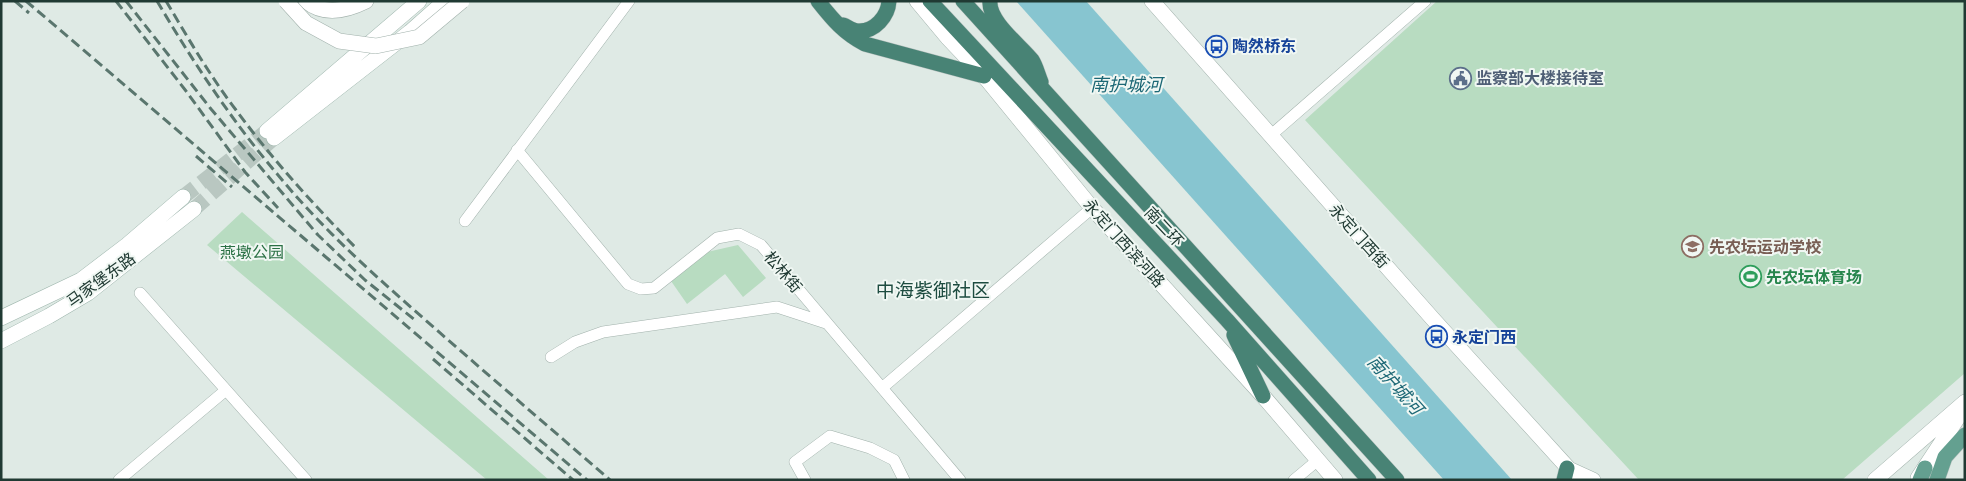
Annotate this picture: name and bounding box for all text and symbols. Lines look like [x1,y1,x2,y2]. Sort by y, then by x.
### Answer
bus stop icon: 陶然桥东 [1204,34,1228,58]
place label: 陶然桥东 [1232,37,1296,56]
public building icon: 监察部大楼接待室 [1448,66,1472,90]
place label: 监察部大楼接待室 [1476,69,1604,88]
water label: 南护城河 [1090,74,1165,96]
street label: 永定门西滨河路 [1079,195,1169,291]
street label: 永定门西街 [1325,200,1393,272]
street label: 南二环 [1141,203,1187,251]
school or university icon: 先农坛运动学校 [1681,235,1705,259]
place label: 先农坛运动学校 [1709,238,1822,257]
park label: 燕墩公园 [220,243,284,262]
street label: 松林街 [760,248,806,296]
street label: 马家堡东路 [63,249,139,311]
sports icon: 先农坛体育场 [1738,265,1762,289]
place label: 先农坛体育场 [1766,268,1862,287]
district label: 中海紫御社区 [876,279,990,302]
bus stop icon: 永定门西 [1424,325,1448,349]
place label: 永定门西 [1452,328,1516,347]
water label: 南护城河 [1363,351,1429,421]

